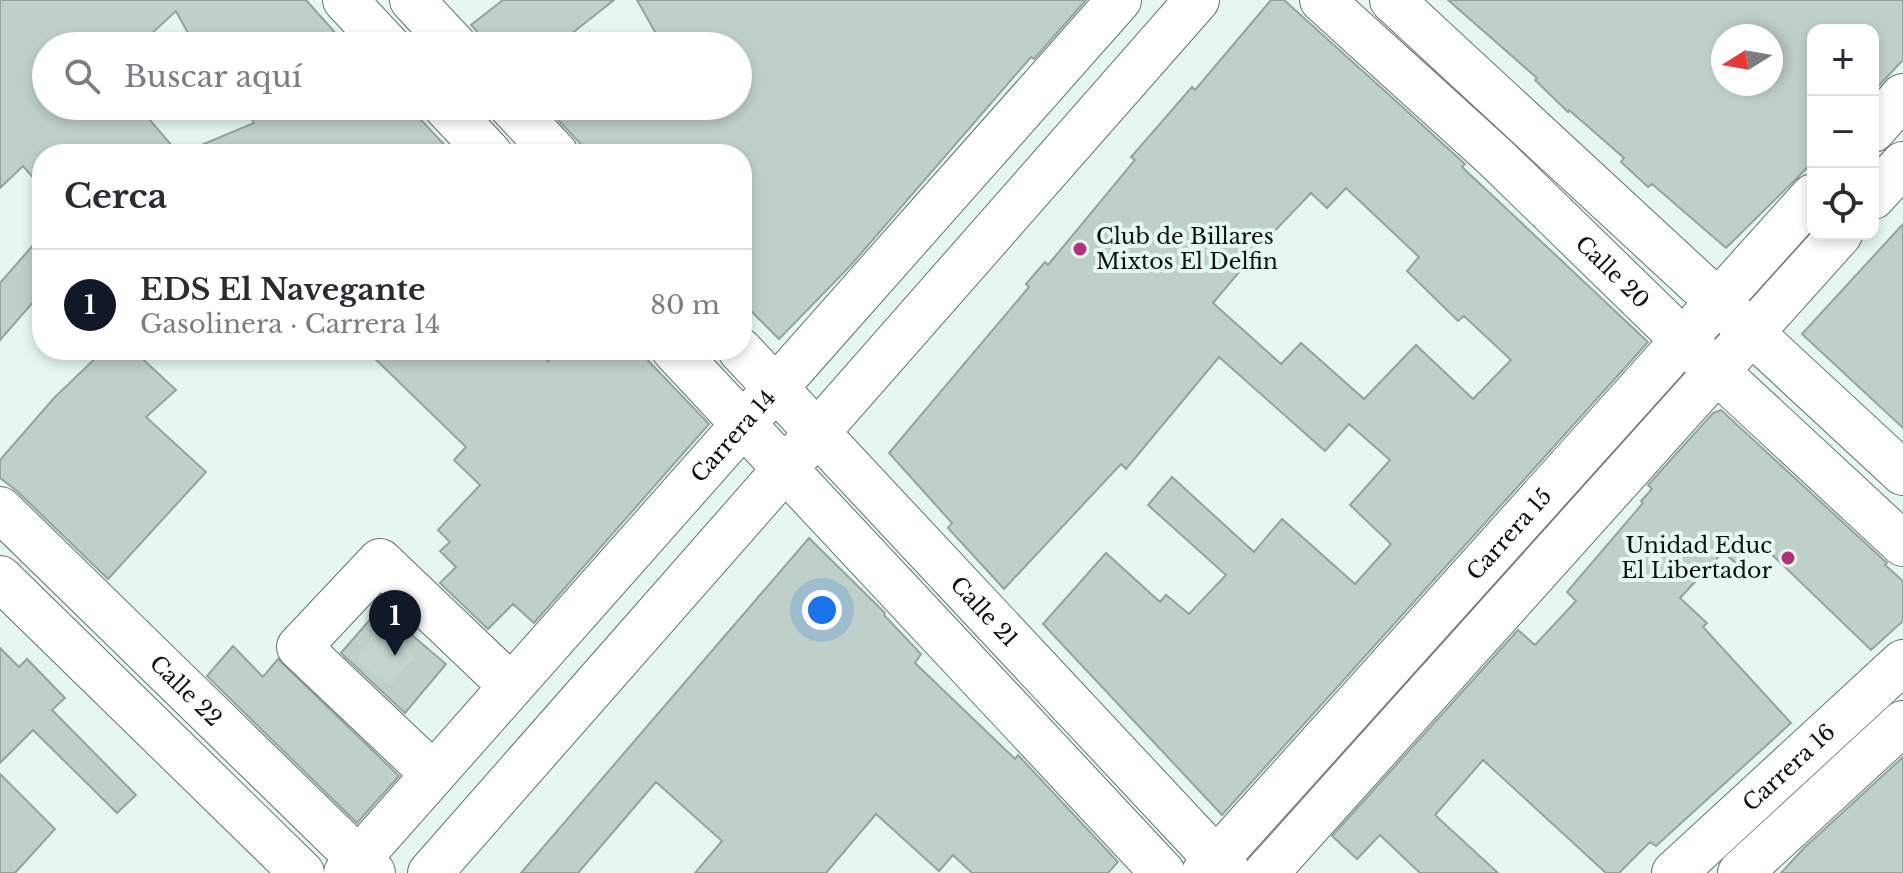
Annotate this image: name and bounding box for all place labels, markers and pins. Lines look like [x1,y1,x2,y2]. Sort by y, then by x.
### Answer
place label: Club de Billares Mixtos El Delfin [1096,223,1278,275]
marker: Club de Billares Mixtos El Delfin [1071,240,1089,258]
place label: Unidad Educ El Libertador [1621,532,1772,584]
marker: Unidad Educ El Libertador [1779,549,1797,567]
pin: 1 [369,590,421,656]

